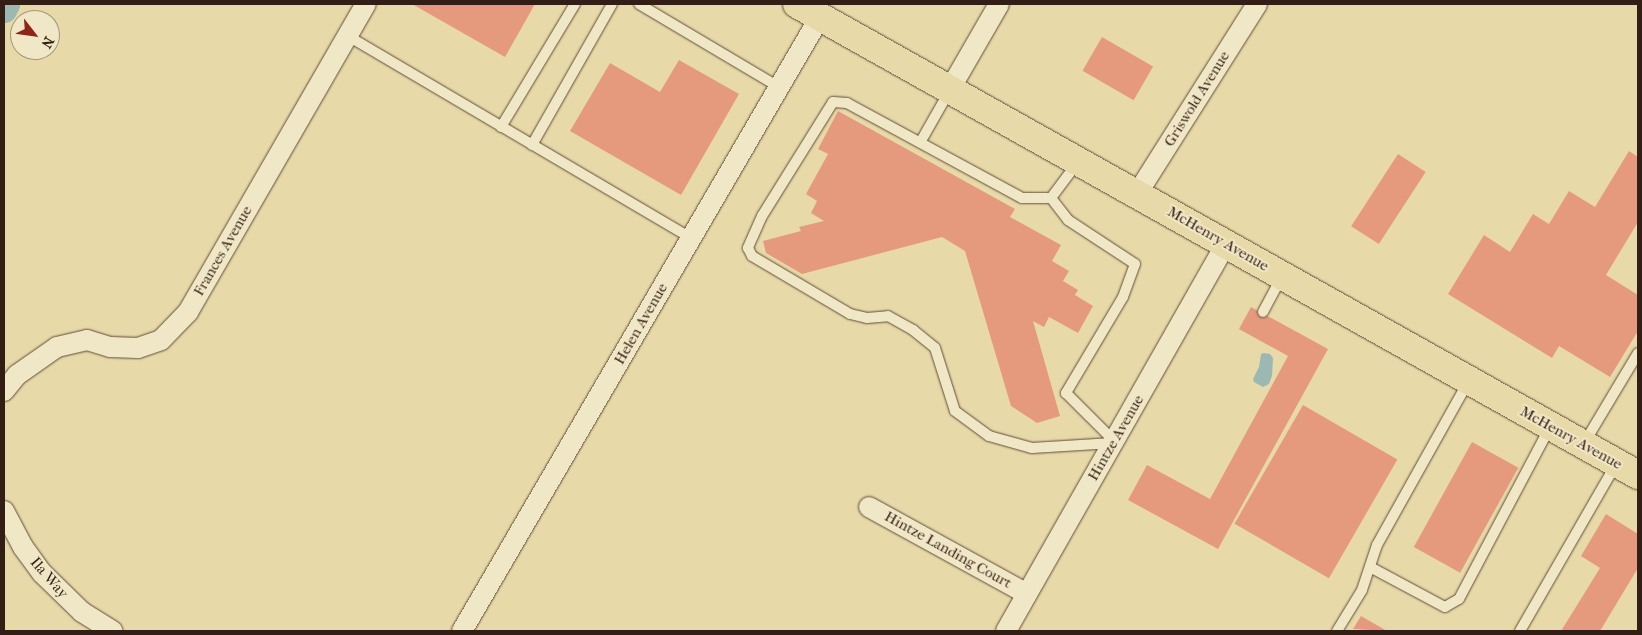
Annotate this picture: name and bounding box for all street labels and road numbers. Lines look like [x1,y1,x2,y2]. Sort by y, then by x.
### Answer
street label: Griswold Avenue [1160,48,1234,150]
street label: Frances Avenue [190,203,256,299]
street label: McHenry Avenue [1164,203,1272,275]
street label: Helen Avenue [610,280,672,368]
street label: Hintze Avenue [1084,392,1148,484]
street label: McHenry Avenue [1517,403,1625,473]
street label: Hintze Landing Court [881,508,1015,592]
street label: Ila Way [26,554,72,602]

